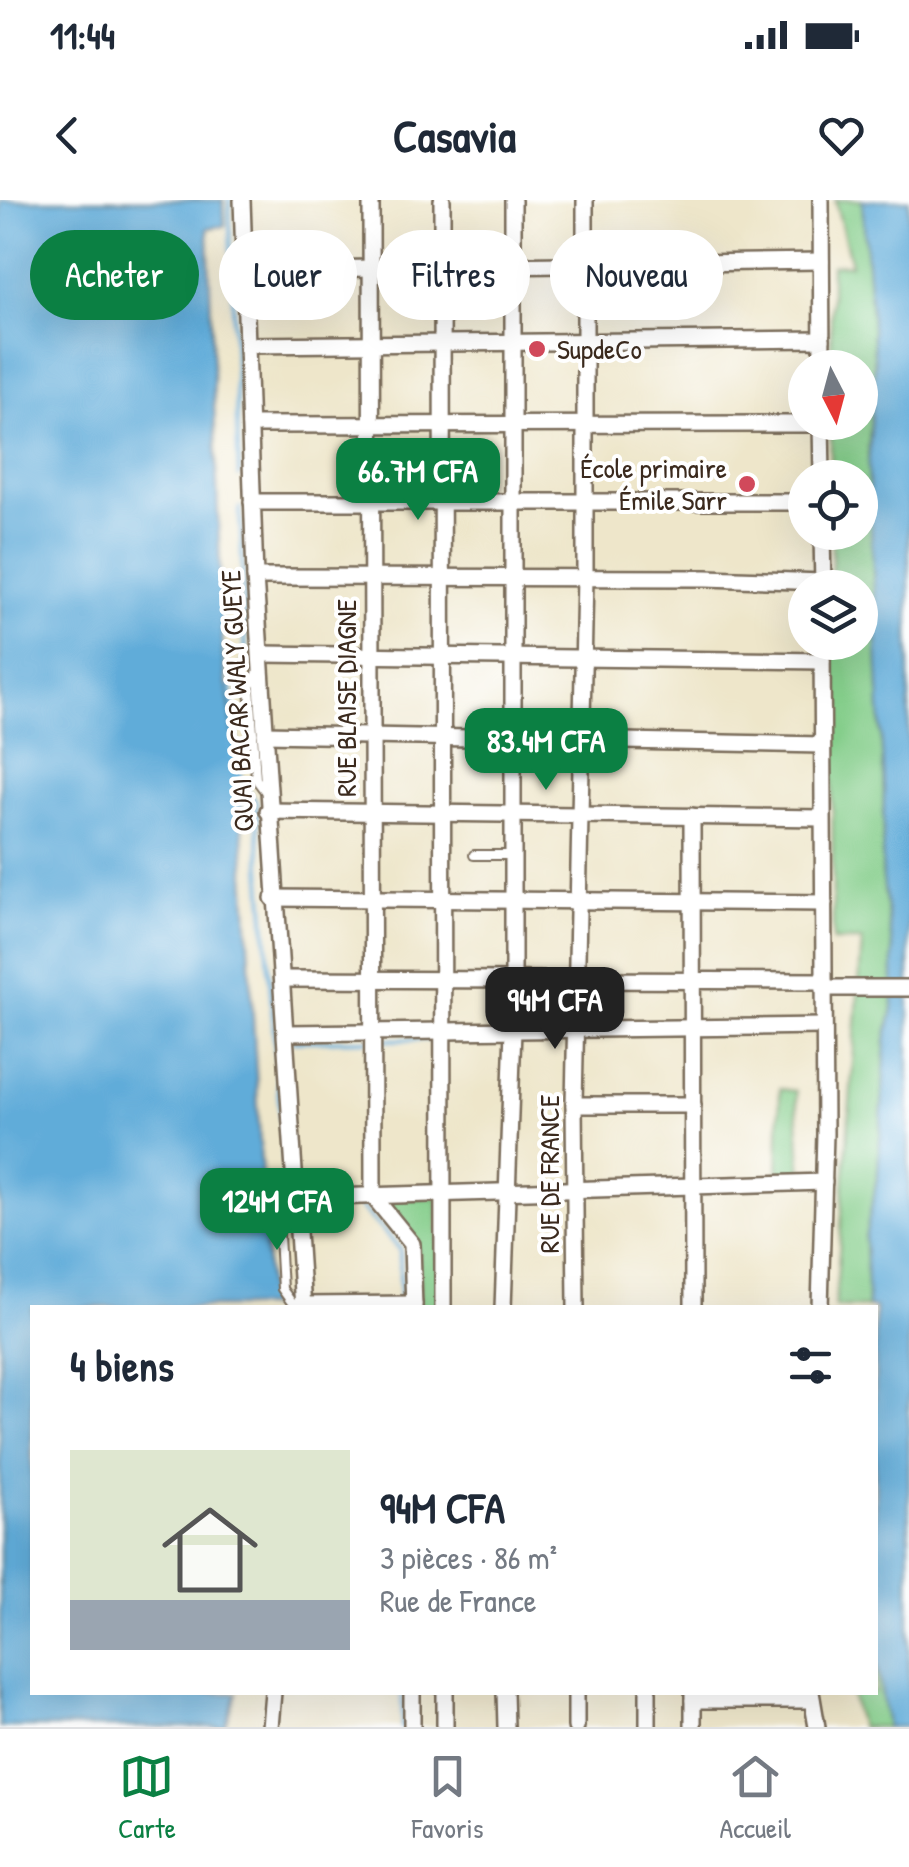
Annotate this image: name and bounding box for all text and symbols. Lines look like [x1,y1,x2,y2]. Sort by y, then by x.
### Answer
text: 11:44 [50,9,115,61]
text: Casavia [393,105,516,166]
icon: back [40,108,95,163]
icon: heart [814,108,869,163]
chip: Acheter [30,230,199,320]
chip: Louer [219,230,357,320]
chip: Filtres [377,230,530,320]
chip: Nouveau [550,230,723,320]
place label: SupdeCo [557,330,642,368]
marker: SupdeCo [526,338,548,360]
north arrow [788,350,878,440]
map controls [788,350,878,660]
pin: 66.7M CFA [304,438,532,523]
text: 66.7M CFA [358,449,478,492]
place label: École primaire Émile Sarr [580,449,727,519]
button: locate [788,460,878,550]
marker: École primaire Émile Sarr [736,473,758,495]
street label: QUAI BACAR WALY GUEYE [211,569,263,833]
button: layers [788,570,878,660]
street label: RUE BLAISE DIAGNE [327,599,365,797]
pin: 83.4M CFA [432,708,660,793]
text: 83.4M CFA [487,719,605,762]
pin: 94M CFA [463,967,647,1052]
text: 94M CFA [507,978,603,1021]
street label: RUE DE FRANCE [530,1095,568,1253]
pin: 124M CFA [174,1168,380,1253]
text: 124M CFA [222,1179,332,1222]
text: 4 biens [70,1337,174,1394]
icon: filters [783,1338,838,1393]
text: 94M CFA [380,1479,505,1536]
icon: home [150,1490,270,1610]
text: 3 pièces · 86 m² [380,1536,557,1579]
text: Rue de France [380,1579,536,1622]
tab: Carte [118,1749,176,1847]
tab: Favoris [412,1749,484,1847]
tab: Accueil [720,1749,791,1847]

